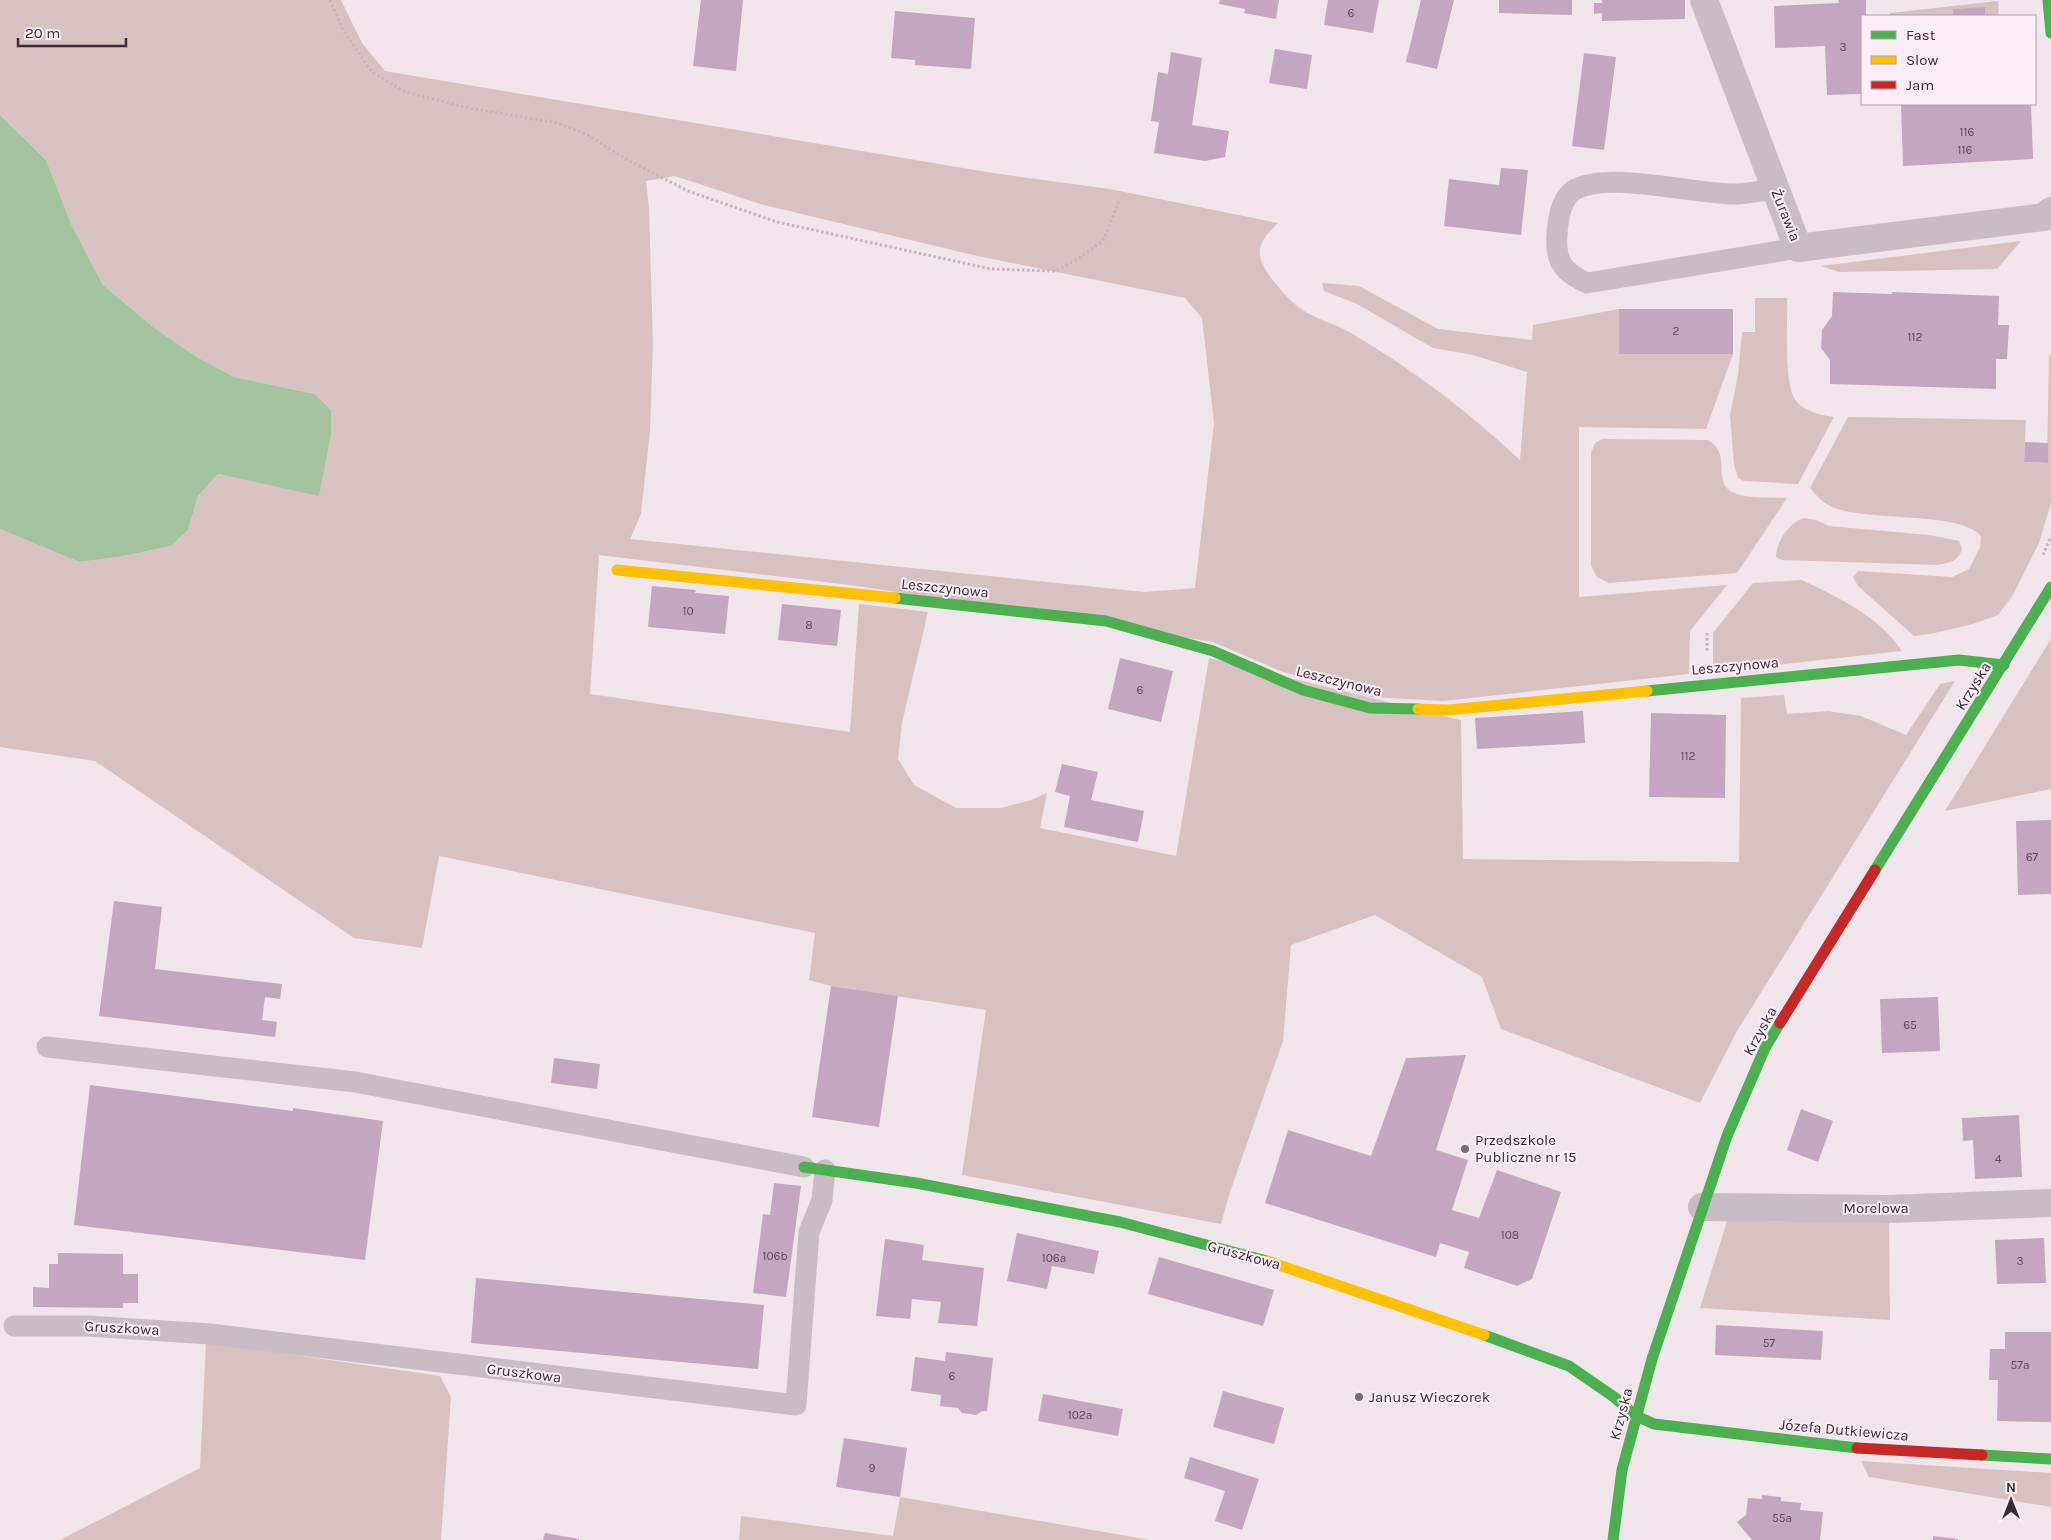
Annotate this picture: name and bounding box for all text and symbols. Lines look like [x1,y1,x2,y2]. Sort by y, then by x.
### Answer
house number: 6 [1348,6,1355,20]
scale bar [18,15,125,47]
legend [1861,15,2036,105]
text: 20 m [25,24,60,42]
text: Fast [1906,26,1936,44]
house number: 3 [1839,40,1847,54]
text: Slow [1906,51,1938,69]
text: Jam [1906,76,1934,94]
house number: 116 [1960,125,1975,139]
house number: 116 [1958,143,1973,157]
street label: Żurawia [1767,186,1805,244]
house number: 2 [1673,324,1680,338]
house number: 112 [1908,330,1922,344]
street label: Leszczynowa [900,574,990,602]
house number: 10 [682,604,694,618]
house number: 8 [805,618,813,632]
street label: Leszczynowa [1690,653,1780,679]
street label: Krzyska [1951,659,1995,713]
street label: Leszczynowa [1294,662,1384,700]
house number: 6 [1137,683,1144,697]
house number: 112 [1681,749,1695,763]
house number: 67 [2026,850,2039,864]
street label: Krzyska [1739,1003,1781,1059]
house number: 65 [1903,1018,1917,1032]
place label: Przedszkole Publiczne nr 15 [1475,1131,1577,1166]
marker: Przedszkole Publiczne nr 15 [1459,1143,1471,1155]
house number: 4 [1995,1152,2002,1166]
street label: Morelowa [1843,1199,1909,1217]
house number: 108 [1501,1228,1519,1242]
street label: Gruszkowa [1205,1237,1283,1273]
house number: 106b [762,1249,788,1263]
house number: 106a [1042,1251,1066,1265]
house number: 3 [2016,1254,2024,1268]
street label: Gruszkowa [84,1317,160,1339]
house number: 57 [1763,1336,1776,1350]
house number: 57a [2010,1358,2030,1372]
street label: Gruszkowa [486,1359,562,1387]
house number: 6 [949,1369,956,1383]
street label: Krzyska [1605,1386,1637,1442]
place label: Janusz Wieczorek [1369,1388,1490,1406]
marker: Janusz Wieczorek [1353,1391,1365,1403]
house number: 102a [1068,1408,1092,1422]
street label: Józefa Dutkiewicza [1779,1415,1909,1445]
house number: 9 [869,1461,876,1475]
north arrow [1986,1475,2036,1525]
text: N [2006,1479,2016,1496]
house number: 55a [1772,1511,1792,1525]

